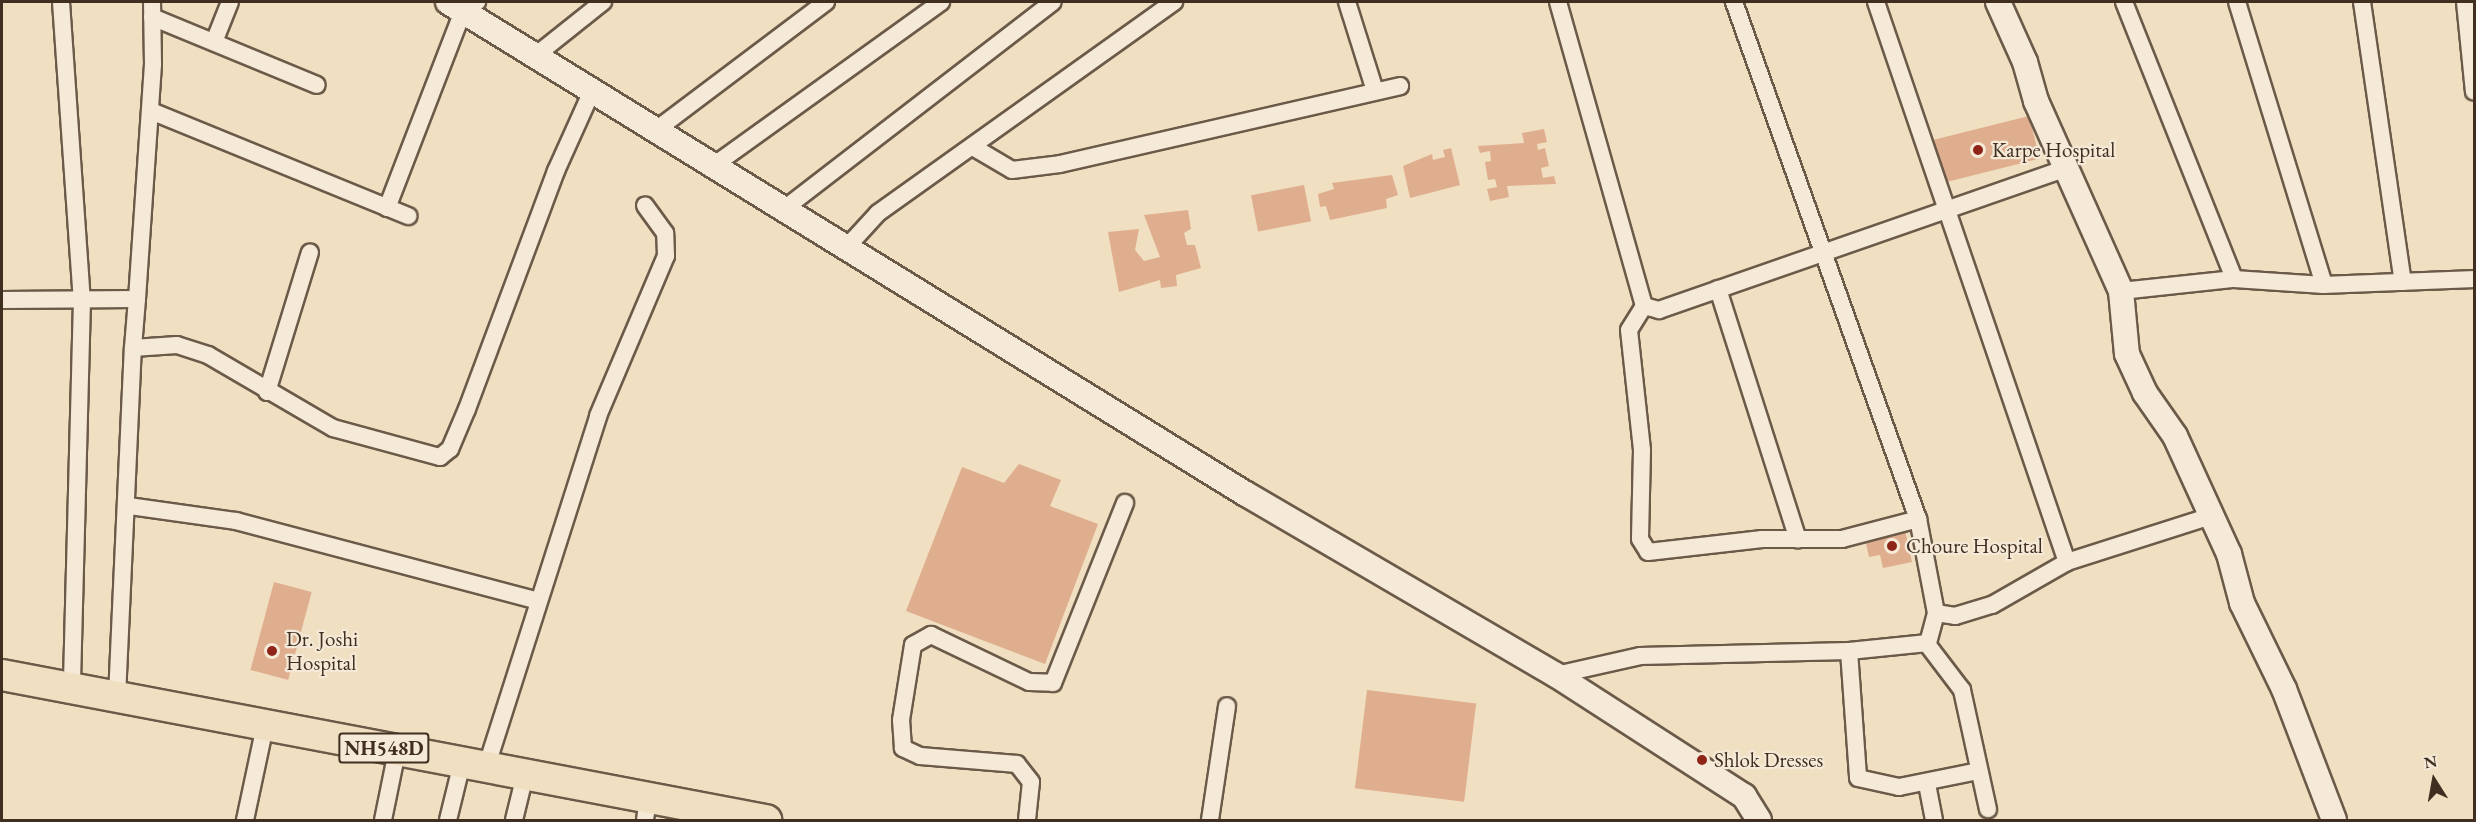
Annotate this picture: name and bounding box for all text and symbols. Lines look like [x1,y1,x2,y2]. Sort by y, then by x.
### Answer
place label: Karpe Hospital [1992,137,2115,163]
marker: Karpe Hospital [1969,141,1987,159]
place label: Choure Hospital [1906,533,2043,559]
marker: Choure Hospital [1883,537,1901,555]
place label: Dr. Joshi Hospital [286,626,358,676]
marker: Dr. Joshi Hospital [263,642,281,660]
road number: NH548D [338,731,430,765]
place label: Shlok Dresses [1714,747,1823,773]
north arrow [2404,750,2464,810]
text: N [2422,750,2439,773]
marker: Shlok Dresses [1695,753,1709,767]

